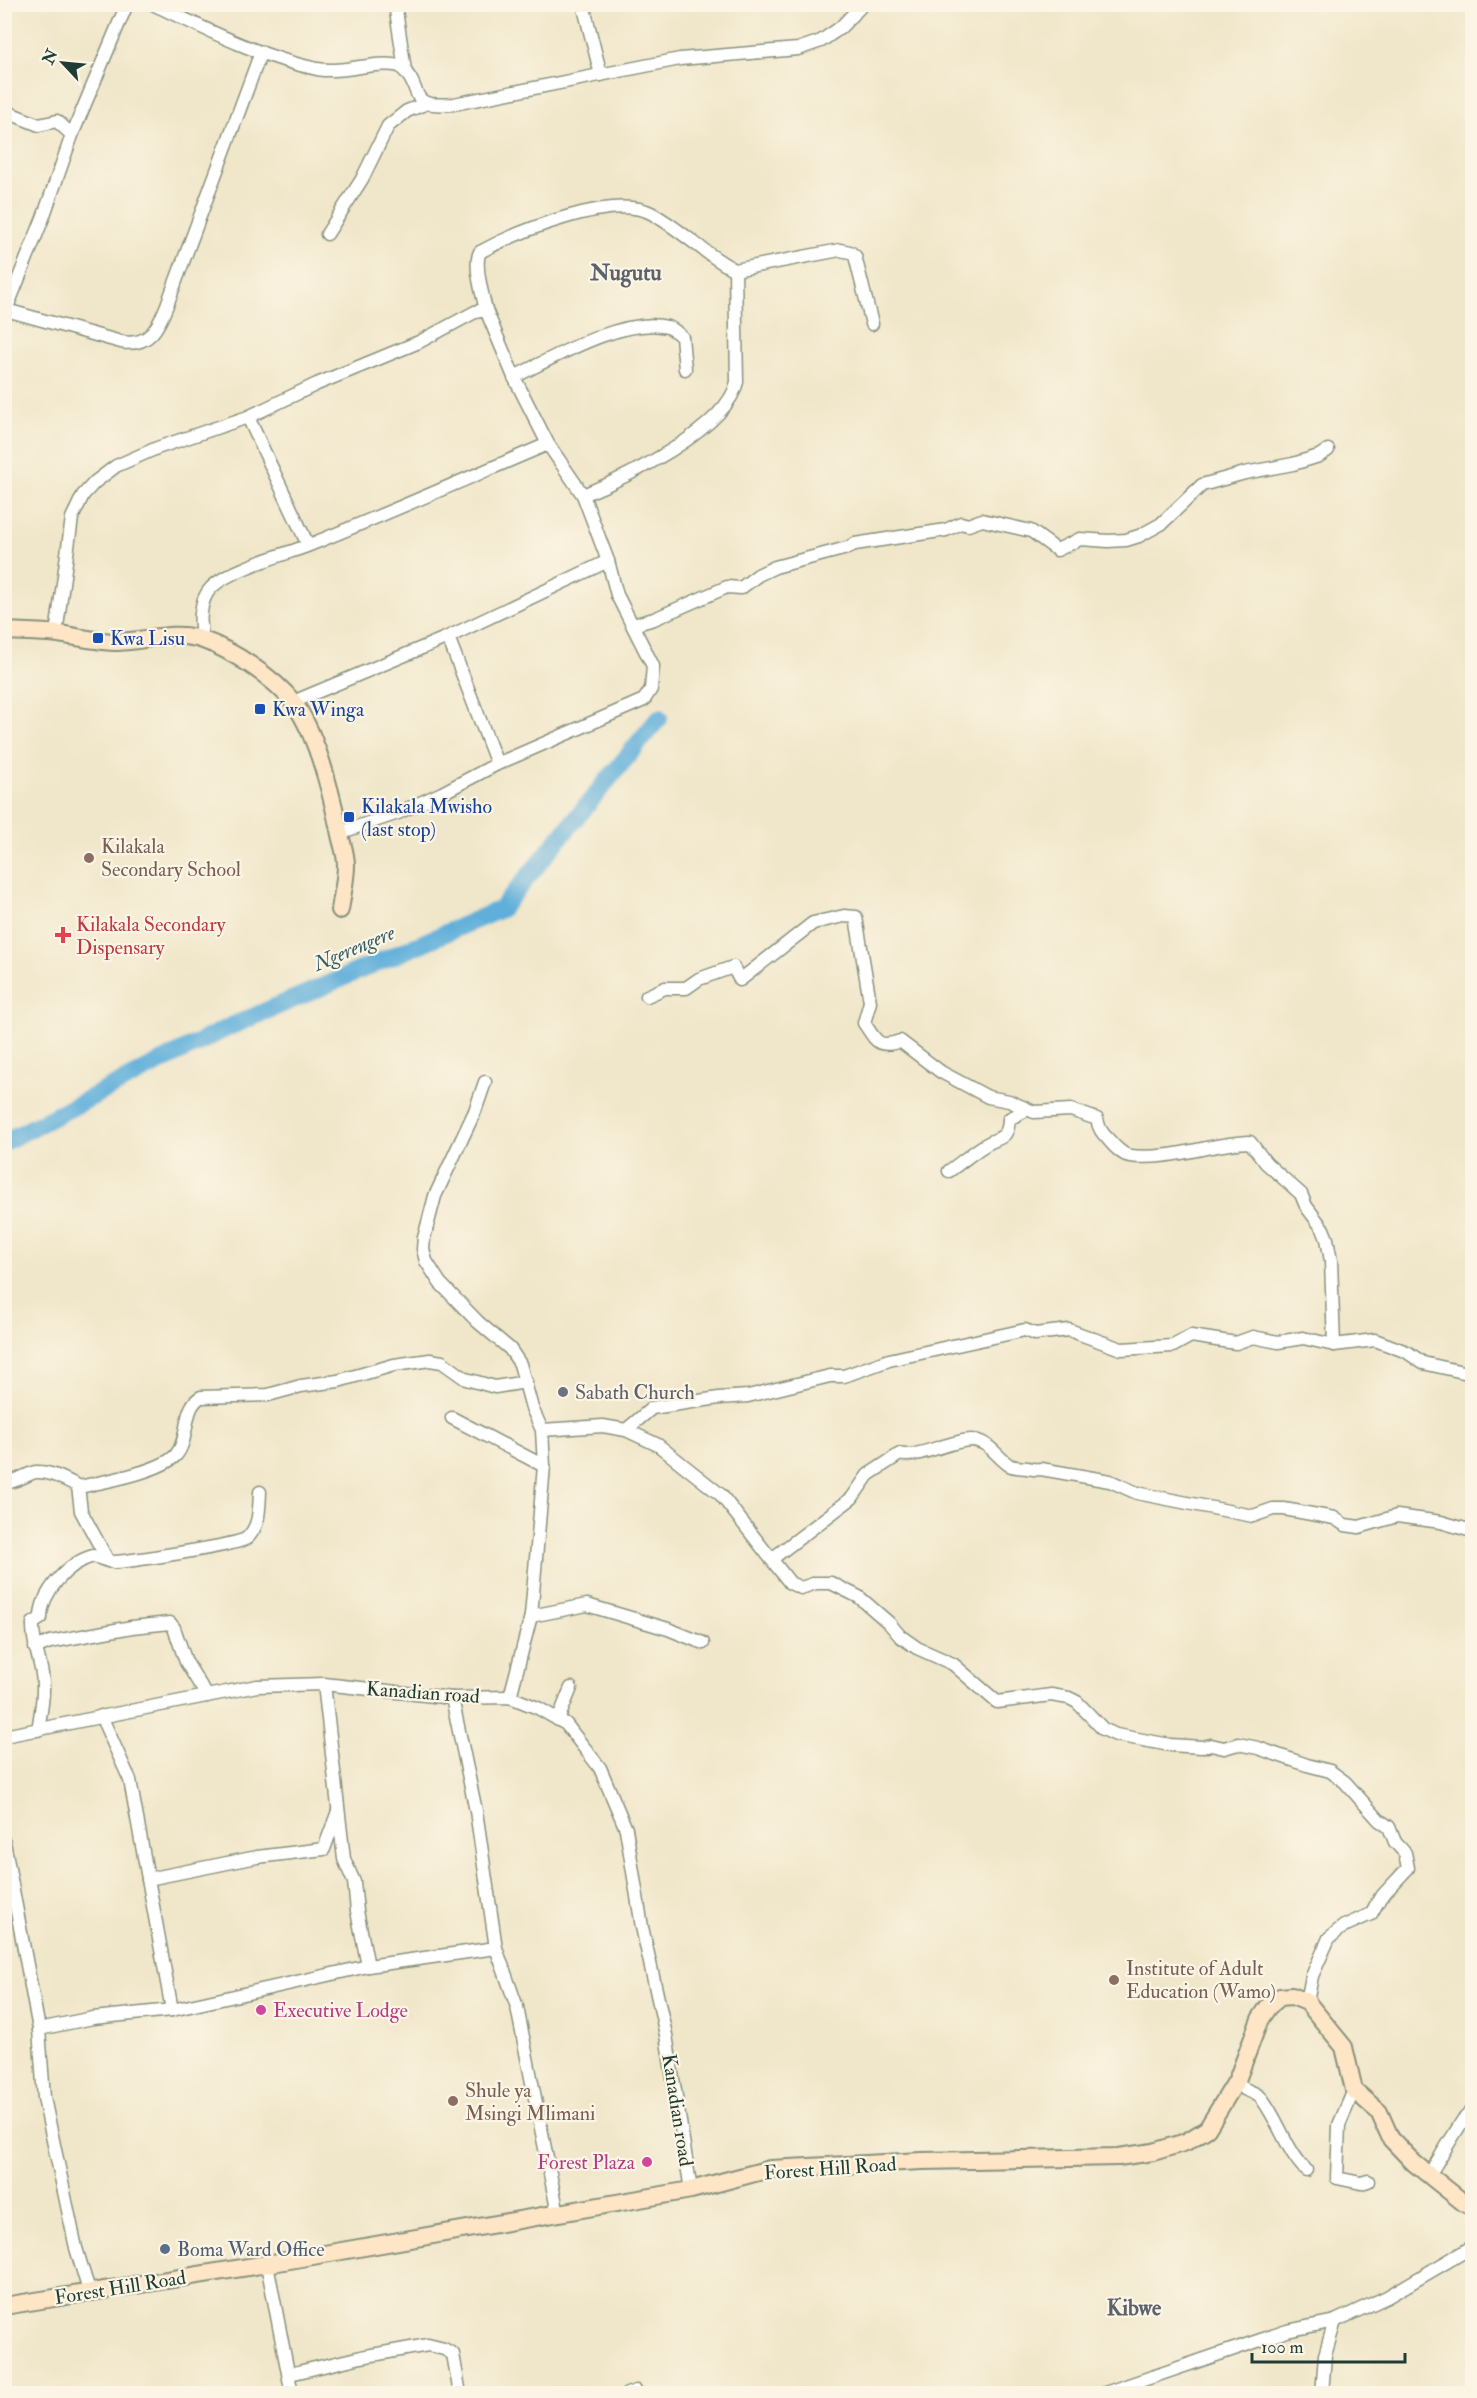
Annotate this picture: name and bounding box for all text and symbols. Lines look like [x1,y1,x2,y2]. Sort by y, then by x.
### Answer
north arrow [33,33,93,93]
text: N [38,45,63,69]
district label: Nugutu [589,259,662,288]
place label: Kwa Lisu [110,626,185,651]
marker: Kwa Lisu [91,631,105,645]
place label: Kwa Winga [272,697,365,722]
marker: Kwa Winga [253,702,267,716]
place label: Kilakala Mwisho (last stop) [361,794,492,843]
marker: Kilakala Mwisho (last stop) [342,810,356,824]
place label: Kilakala Secondary School [101,834,241,882]
marker: Kilakala Secondary School [82,851,96,865]
place label: Kilakala Secondary Dispensary [76,912,227,961]
water label: Ngerengere [308,919,400,978]
marker: Kilakala Secondary Dispensary [54,926,72,944]
place label: Sabath Church [575,1380,695,1405]
marker: Sabath Church [556,1385,570,1399]
street label: Kanadian road [365,1676,481,1709]
place label: Institute of Adult Education (Wamo) [1126,1956,1276,2004]
marker: Institute of Adult Education (Wamo) [1107,1973,1121,1987]
place label: Executive Lodge [273,1998,408,2023]
marker: Executive Lodge [254,2003,268,2017]
street label: Kanadian road [656,2052,699,2168]
place label: Shule ya Msingi Mlimani [465,2078,595,2126]
marker: Shule ya Msingi Mlimani [446,2094,460,2108]
place label: Forest Plaza [537,2150,636,2175]
street label: Forest Hill Road [763,2151,897,2186]
marker: Forest Plaza [640,2155,654,2169]
place label: Boma Ward Office [177,2237,325,2262]
marker: Boma Ward Office [158,2242,172,2256]
street label: Forest Hill Road [52,2265,188,2310]
district label: Kibwe [1107,2294,1162,2322]
scale bar [1252,2326,1405,2364]
text: 100 m [1261,2336,1304,2359]

